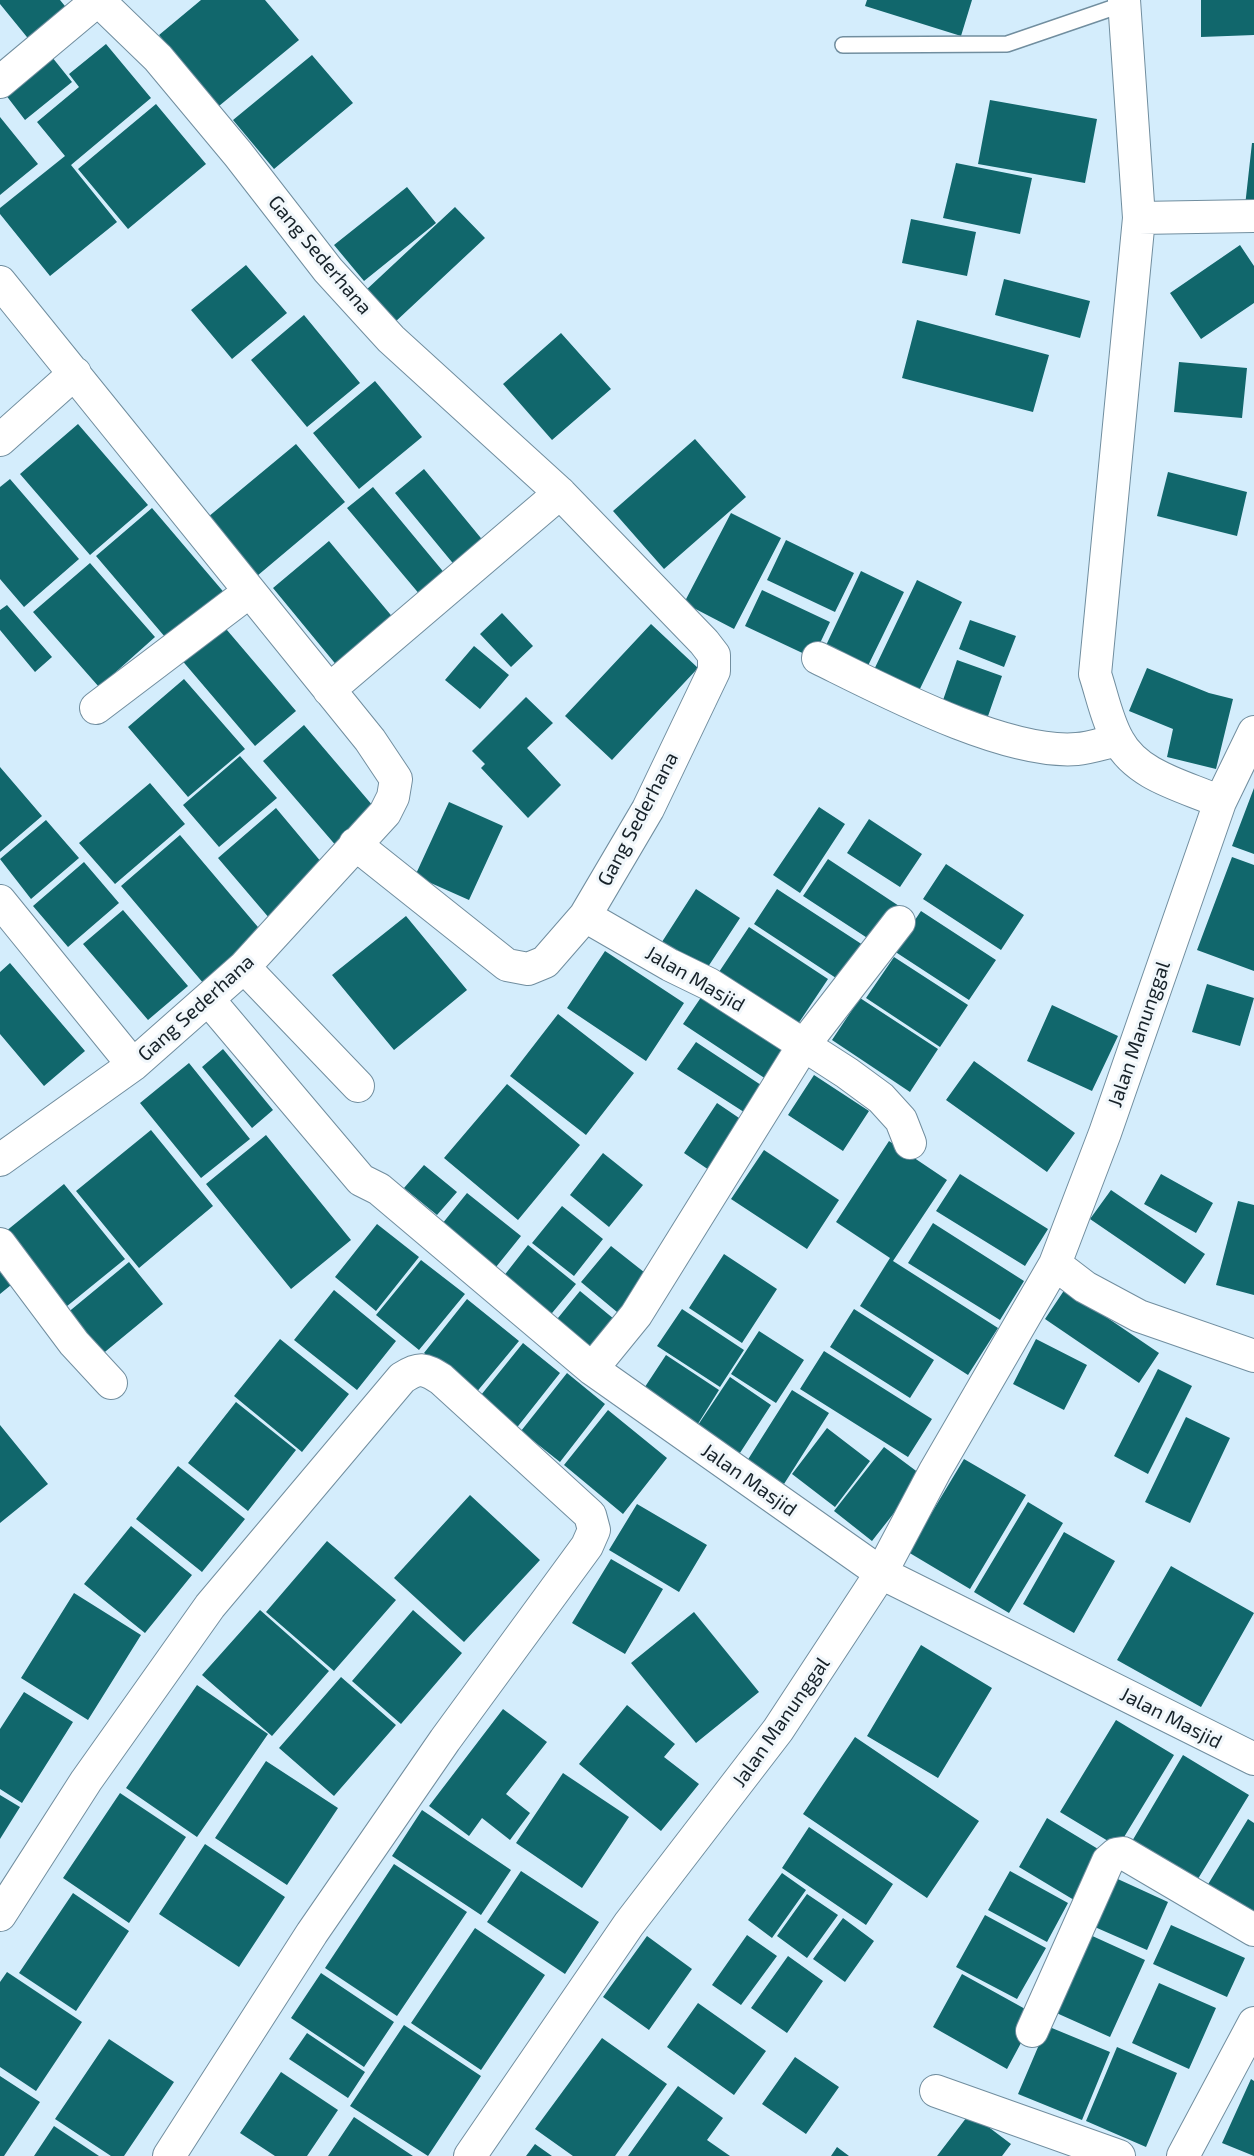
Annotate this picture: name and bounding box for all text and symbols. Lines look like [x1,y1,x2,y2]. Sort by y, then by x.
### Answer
street label: Gang Sederhana [263,191,377,319]
street label: Gang Sederhana [593,748,683,890]
street label: Jalan Masjid [641,941,749,1017]
street label: Gang Sederhana [133,950,259,1066]
street label: Jalan Manunggal [1103,958,1175,1110]
street label: Jalan Masjid [697,1438,801,1522]
street label: Jalan Manunggal [727,1652,835,1792]
street label: Jalan Masjid [1116,1682,1226,1754]

